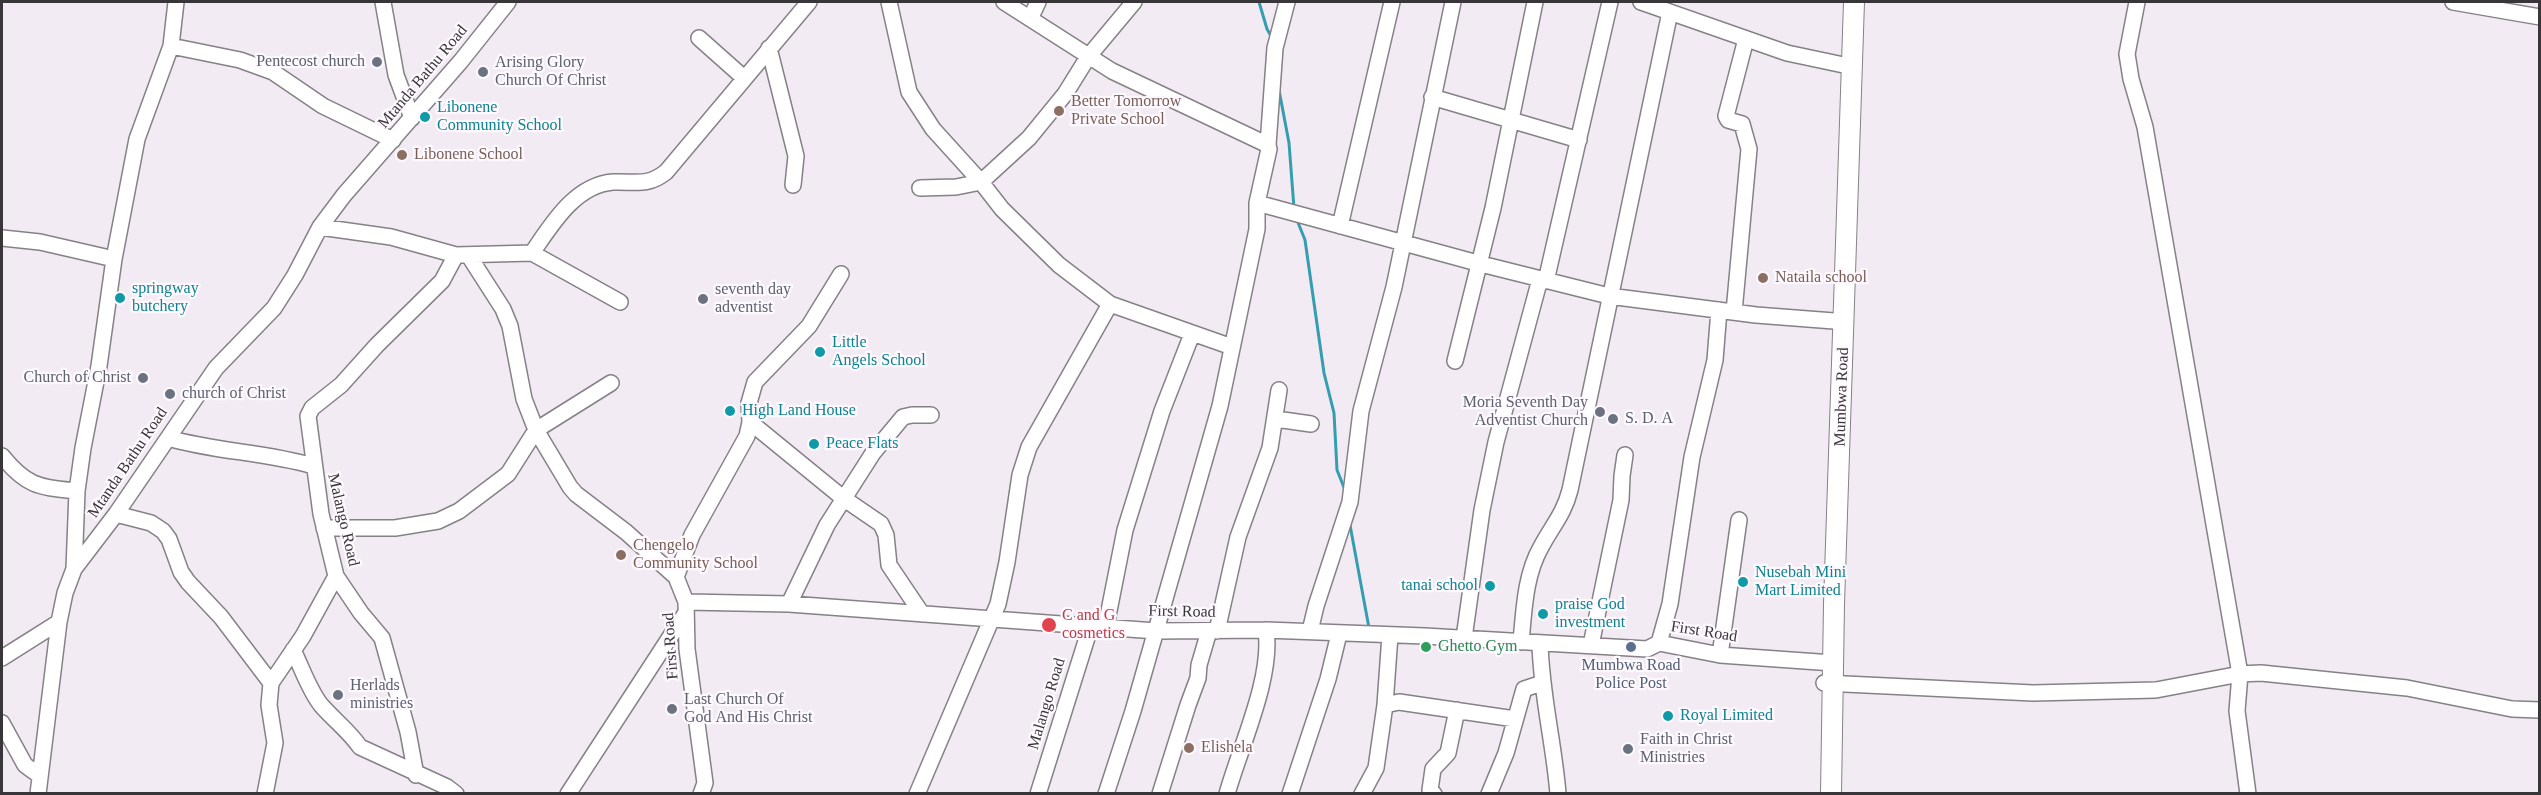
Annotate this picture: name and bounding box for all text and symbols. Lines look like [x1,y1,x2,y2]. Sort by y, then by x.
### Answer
street label: Mtanda Bathu Road [374,21,472,133]
place label: Pentecost church [256,52,365,72]
place label: Arising Glory Church Of Christ [495,53,606,91]
marker: Pentecost church [370,55,384,69]
marker: Arising Glory Church Of Christ [476,65,490,79]
place label: Better Tomorrow Private School [1071,92,1181,130]
place label: Libonene Community School [437,98,562,136]
marker: Better Tomorrow Private School [1052,104,1066,118]
marker: Libonene Community School [418,110,432,124]
place label: Libonene School [414,145,523,165]
marker: Libonene School [395,148,409,162]
place label: Nataila school [1775,268,1867,288]
marker: Nataila school [1756,271,1770,285]
place label: springway butchery [132,279,199,317]
place label: seventh day adventist [715,280,791,318]
marker: springway butchery [113,291,127,305]
marker: seventh day adventist [696,292,710,306]
place label: Little Angels School [832,333,926,371]
marker: Little Angels School [813,345,827,359]
street label: Mumbwa Road [1831,347,1853,447]
place label: Church of Christ [23,368,131,388]
marker: Church of Christ [136,371,150,385]
place label: church of Christ [182,384,286,404]
marker: church of Christ [163,387,177,401]
place label: Moria Seventh Day Adventist Church [1463,393,1588,431]
place label: High Land House [742,401,856,421]
street label: Mtanda Bathu Road [84,404,172,522]
marker: High Land House [723,404,737,418]
marker: Moria Seventh Day Adventist Church [1593,405,1607,419]
place label: S. D. A [1625,409,1673,429]
marker: S. D. A [1606,412,1620,426]
place label: Peace Flats [826,434,898,454]
marker: Peace Flats [807,437,821,451]
street label: Malango Road [323,472,363,568]
place label: Chengelo Community School [633,536,758,574]
marker: Chengelo Community School [614,548,628,562]
place label: Nusebah Mini Mart Limited [1755,563,1846,601]
marker: Nusebah Mini Mart Limited [1736,575,1750,589]
place label: tanai school [1401,576,1478,596]
marker: tanai school [1483,579,1497,593]
place label: praise God investment [1555,595,1625,633]
street label: First Road [1148,602,1216,622]
place label: C and G cosmetics [1062,606,1125,644]
marker: praise God investment [1536,607,1550,621]
street label: First Road [659,612,683,680]
marker: C and G cosmetics [1040,616,1058,634]
street label: First Road [1669,617,1739,647]
place label: Ghetto Gym [1438,637,1518,657]
marker: Ghetto Gym [1419,640,1433,654]
marker: Mumbwa Road Police Post [1624,640,1638,654]
street label: Malango Road [1024,656,1070,752]
place label: Mumbwa Road Police Post [1581,656,1681,694]
place label: Herlads ministries [350,676,413,714]
marker: Herlads ministries [331,688,345,702]
place label: Last Church Of God And His Christ [684,690,812,728]
marker: Last Church Of God And His Christ [665,702,679,716]
place label: Royal Limited [1680,706,1773,726]
marker: Royal Limited [1661,709,1675,723]
place label: Faith in Christ Ministries [1640,730,1732,768]
place label: Elishela [1201,738,1253,758]
marker: Elishela [1182,741,1196,755]
marker: Faith in Christ Ministries [1621,742,1635,756]

